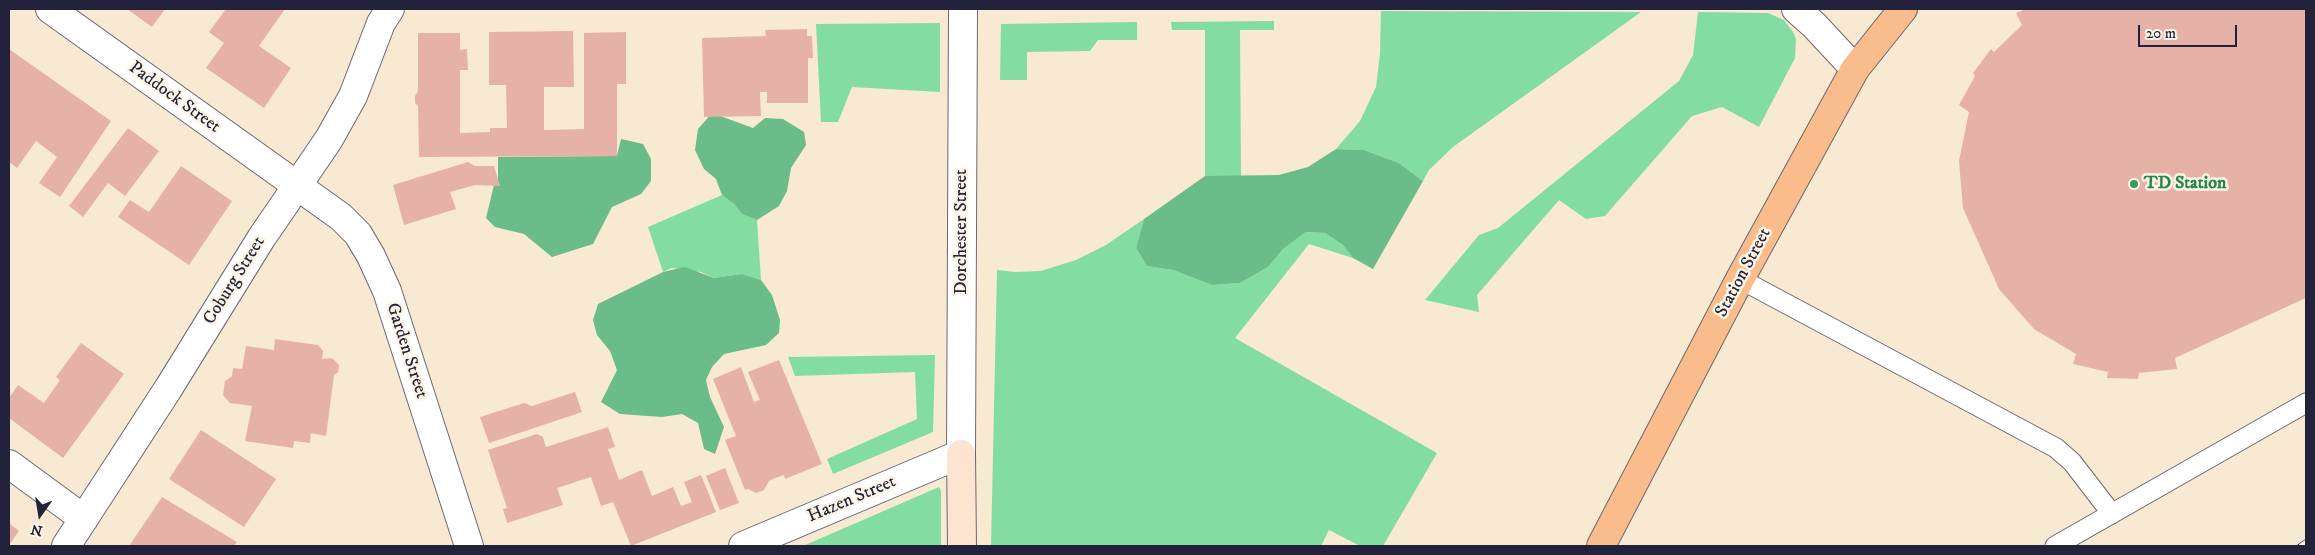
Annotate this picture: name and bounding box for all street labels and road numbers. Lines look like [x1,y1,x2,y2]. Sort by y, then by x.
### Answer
street label: Paddock Street [124,58,224,138]
street label: Dorchester Street [951,169,973,295]
street label: Station Street [1711,225,1777,321]
street label: Coburg Street [199,233,271,329]
street label: Garden Street [380,301,432,401]
street label: Hazen Street [805,472,899,528]

